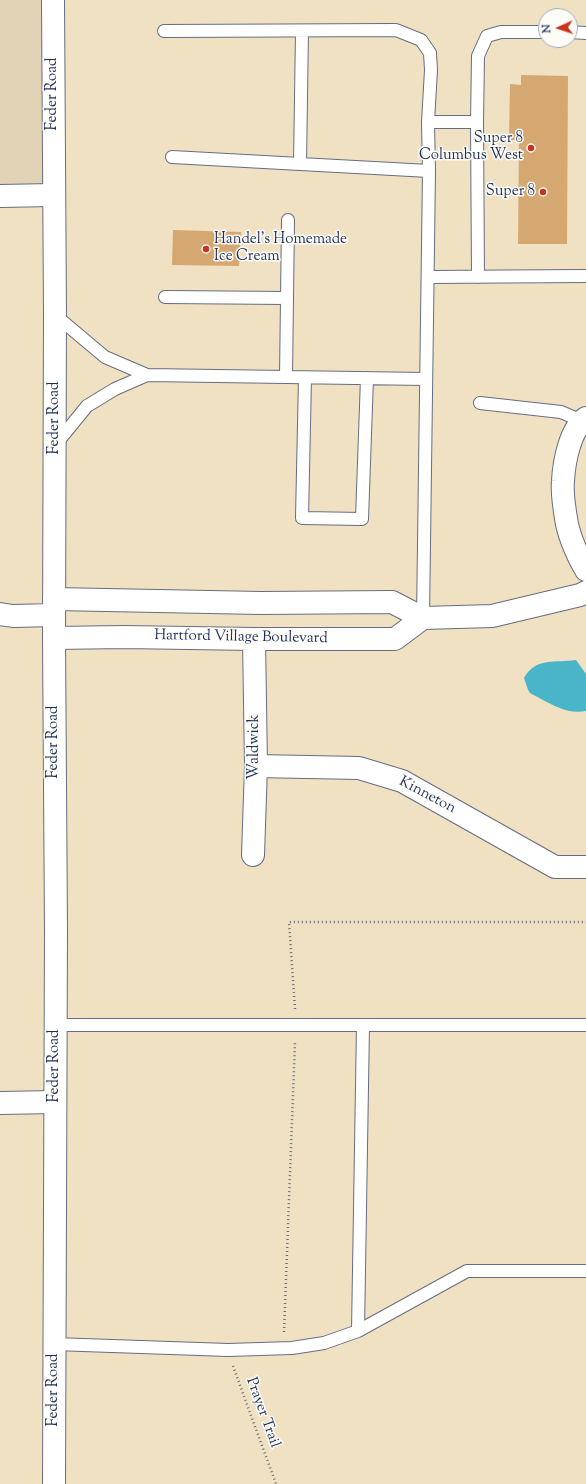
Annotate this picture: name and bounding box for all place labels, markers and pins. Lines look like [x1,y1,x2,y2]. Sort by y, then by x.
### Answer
place label: Super 8 Columbus West [419,130,523,165]
marker: Super 8 Columbus West [526,143,536,153]
place label: Super 8 [486,183,535,201]
marker: Super 8 [538,187,548,197]
place label: Handel's Homemade Ice Cream [214,231,347,266]
marker: Handel's Homemade Ice Cream [201,244,211,254]

